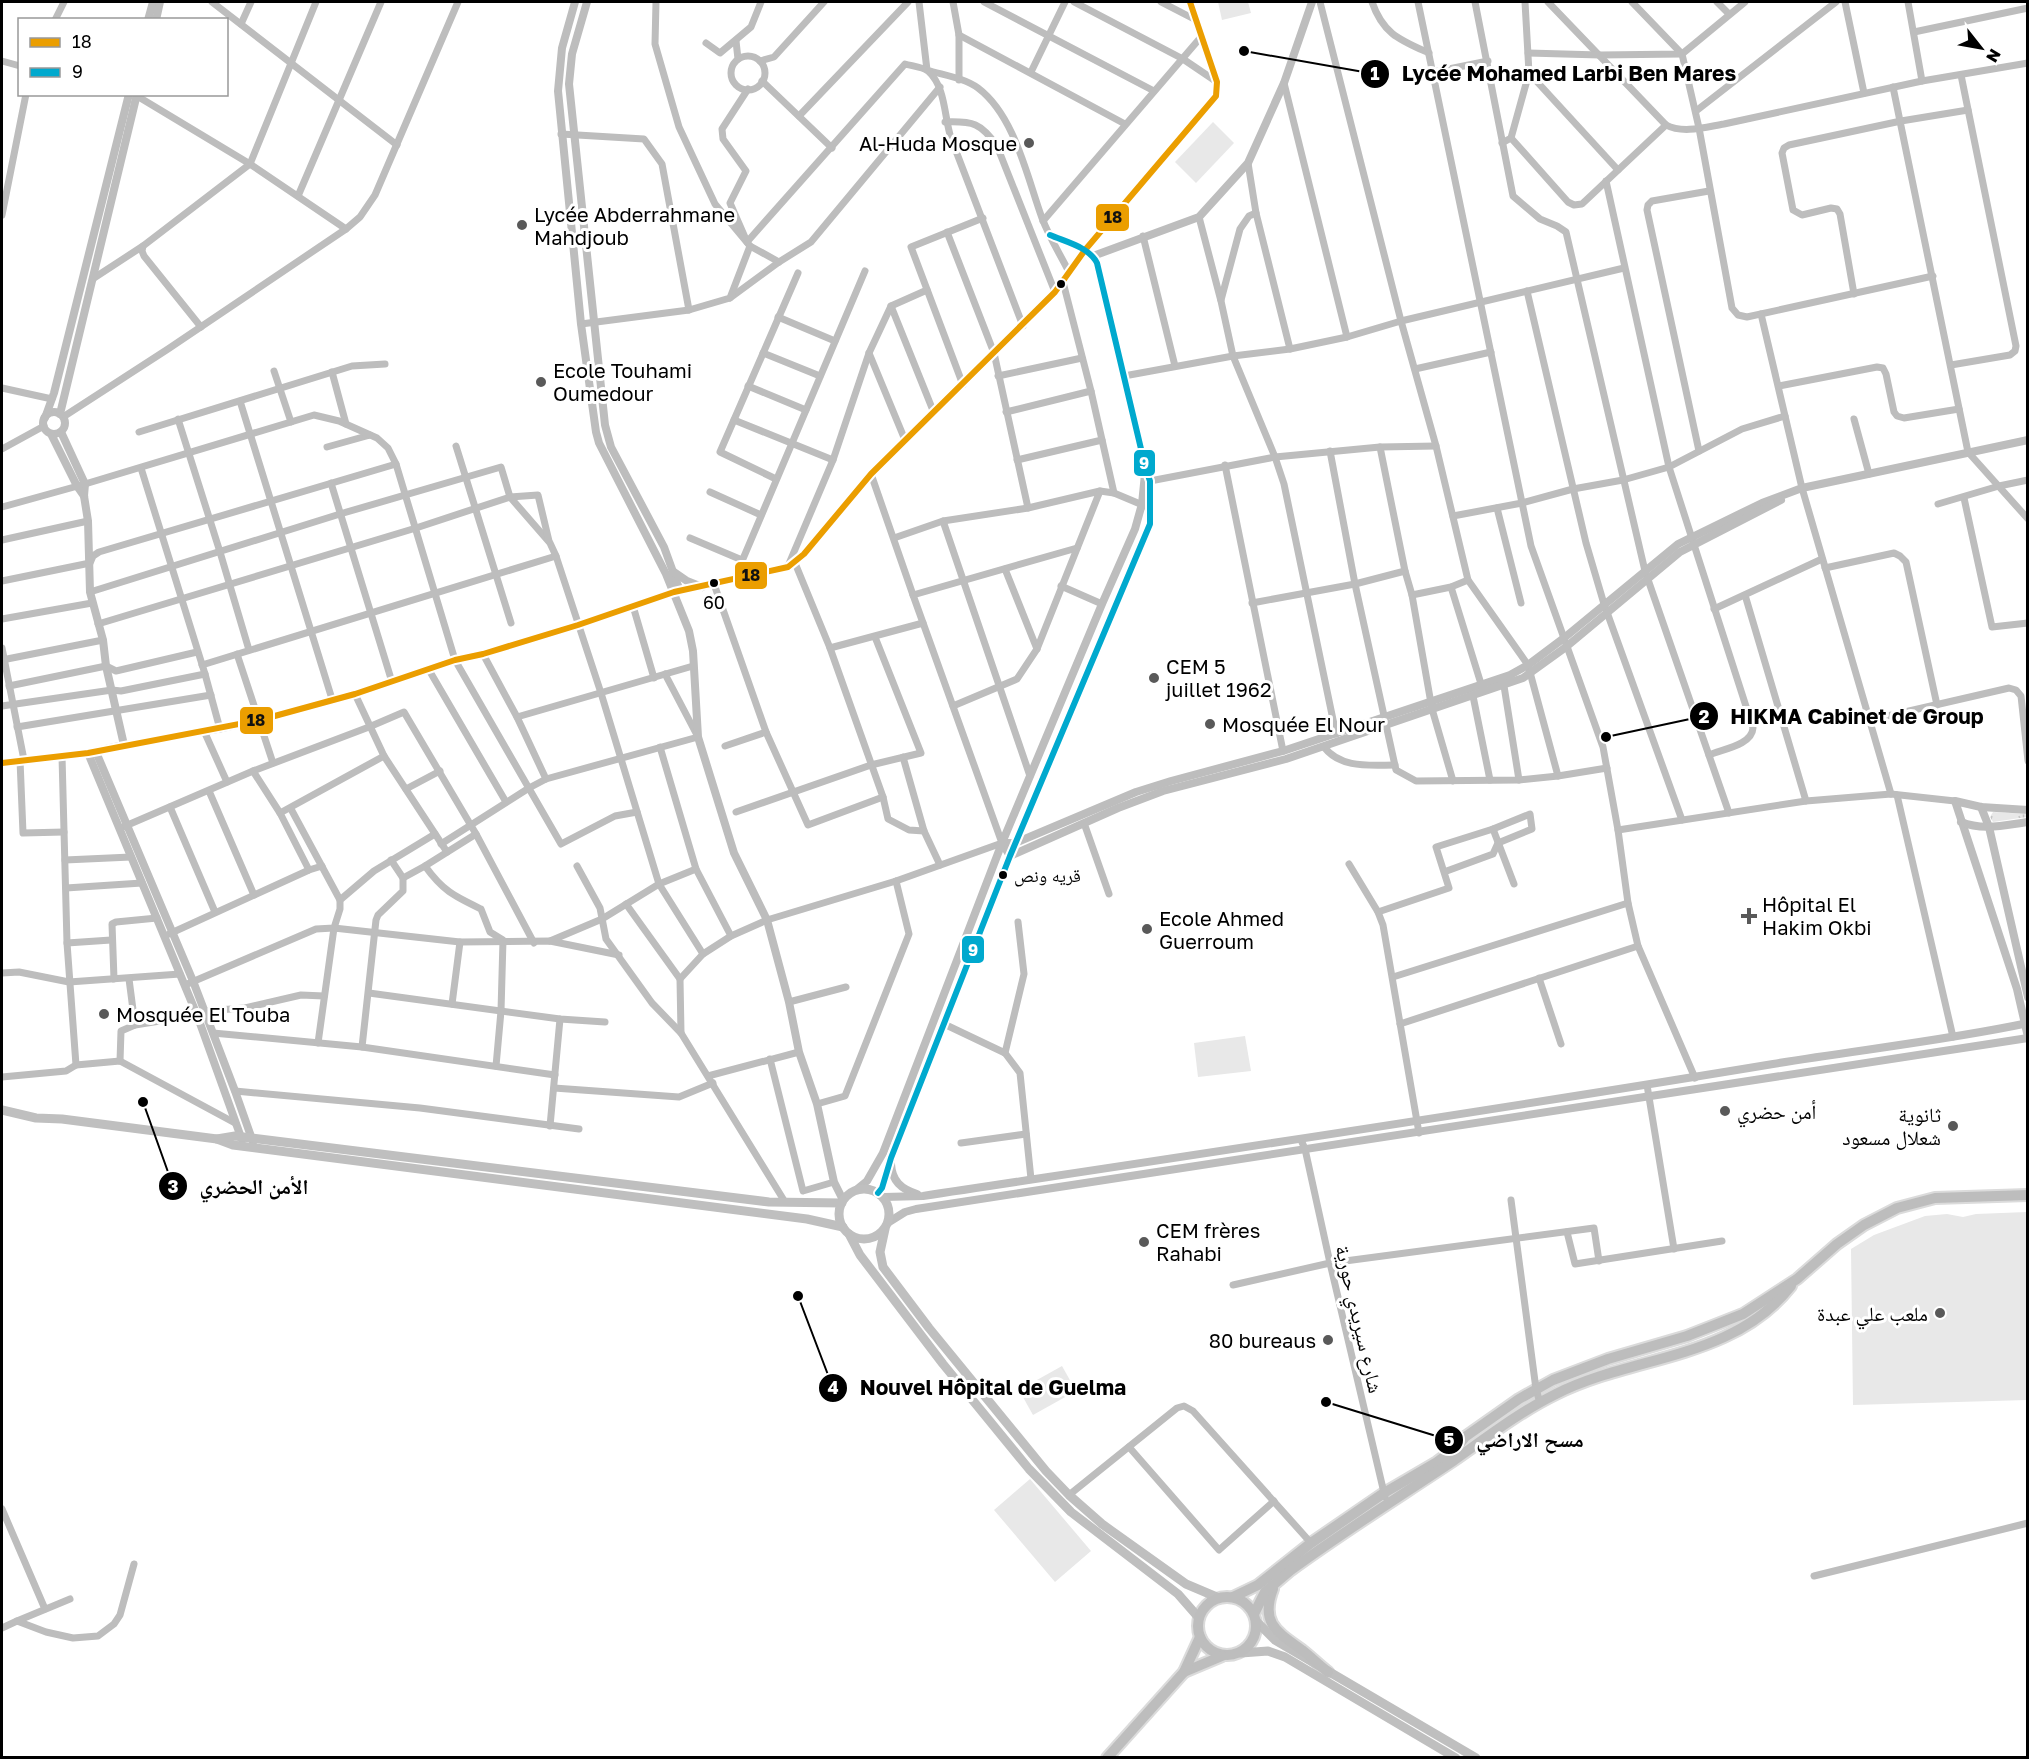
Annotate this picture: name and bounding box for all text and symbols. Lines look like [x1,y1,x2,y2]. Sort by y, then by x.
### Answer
legend [18,18,228,96]
north arrow [1951,18,2011,78]
text: 18 [72,30,92,52]
text: N [1982,45,2006,66]
callout: Lycée Mohamed Larbi Ben Mares [1360,54,1749,93]
text: 9 [72,60,83,82]
text: Lycée Mohamed Larbi Ben Mares [1402,60,1736,86]
text: 1 [1370,62,1380,84]
place label: Al-Huda Mosque [859,131,1017,155]
marker: Al-Huda Mosque [1022,136,1036,150]
place label: Lycée Abderrahmane Mahdjoub [534,202,735,249]
line badge: 18 [1095,203,1130,232]
text: 18 [1104,207,1122,227]
marker: Lycée Abderrahmane Mahdjoub [515,218,529,232]
unlabelled marker [1055,278,1067,290]
place label: Ecole Touhami Oumedour [553,358,692,405]
marker: Ecole Touhami Oumedour [534,375,548,389]
line badge: 9 [1133,449,1156,477]
text: 9 [1139,453,1149,473]
line badge: 18 [734,561,768,590]
text: 18 [742,565,760,585]
marker: 60 [708,577,720,589]
place label: 60 [703,591,725,613]
place label: CEM 5 juillet 1962 [1165,654,1272,701]
marker: CEM 5 juillet 1962 [1147,671,1161,685]
callout: HIKMA Cabinet de Group [1689,697,1996,736]
text: HIKMA Cabinet de Group [1730,703,1984,729]
text: 2 [1699,705,1710,727]
line badge: 18 [239,706,274,735]
text: 18 [247,710,265,730]
place label: Mosquée El Nour [1222,712,1385,736]
marker: Mosquée El Nour [1203,717,1217,731]
place label: قريه ونص [1014,864,1081,887]
marker: قريه ونص [997,869,1009,881]
place label: Hôpital El Hakim Okbi [1762,892,1872,939]
place label: Ecole Ahmed Guerroum [1159,906,1284,953]
marker: Hôpital El Hakim Okbi [1740,907,1758,925]
marker: Ecole Ahmed Guerroum [1140,922,1154,936]
line badge: 9 [961,935,985,964]
text: 9 [968,940,978,960]
place label: Mosquée El Touba [116,1002,290,1026]
marker: Mosquée El Touba [97,1007,111,1021]
place label: أمن حضري [1737,1099,1816,1128]
place label: ثانوية شعلال مسعود [1842,1102,1941,1150]
marker: أمن حضري [1718,1104,1732,1118]
marker: ثانوية شعلال مسعود [1946,1119,1960,1133]
callout: الأمن الحضري [158,1167,321,1206]
text: الأمن الحضري [200,1173,308,1203]
text: 3 [168,1175,179,1197]
place label: CEM frères Rahabi [1156,1218,1260,1265]
marker: CEM frères Rahabi [1137,1235,1151,1249]
street label: شارع سيريدي حورية [1326,1243,1389,1396]
place label: ملعب علي عبدة [1817,1301,1928,1330]
marker: ملعب علي عبدة [1933,1306,1947,1320]
place label: 80 bureaus [1209,1328,1316,1352]
marker: 80 bureaus [1321,1333,1335,1347]
callout: Nouvel Hôpital de Guelma [818,1368,1138,1407]
text: Nouvel Hôpital de Guelma [860,1374,1126,1400]
text: 4 [827,1376,839,1398]
callout: مسح الاراضي [1434,1420,1596,1459]
text: مسح الاراضي [1476,1426,1584,1456]
text: 5 [1444,1428,1455,1450]

